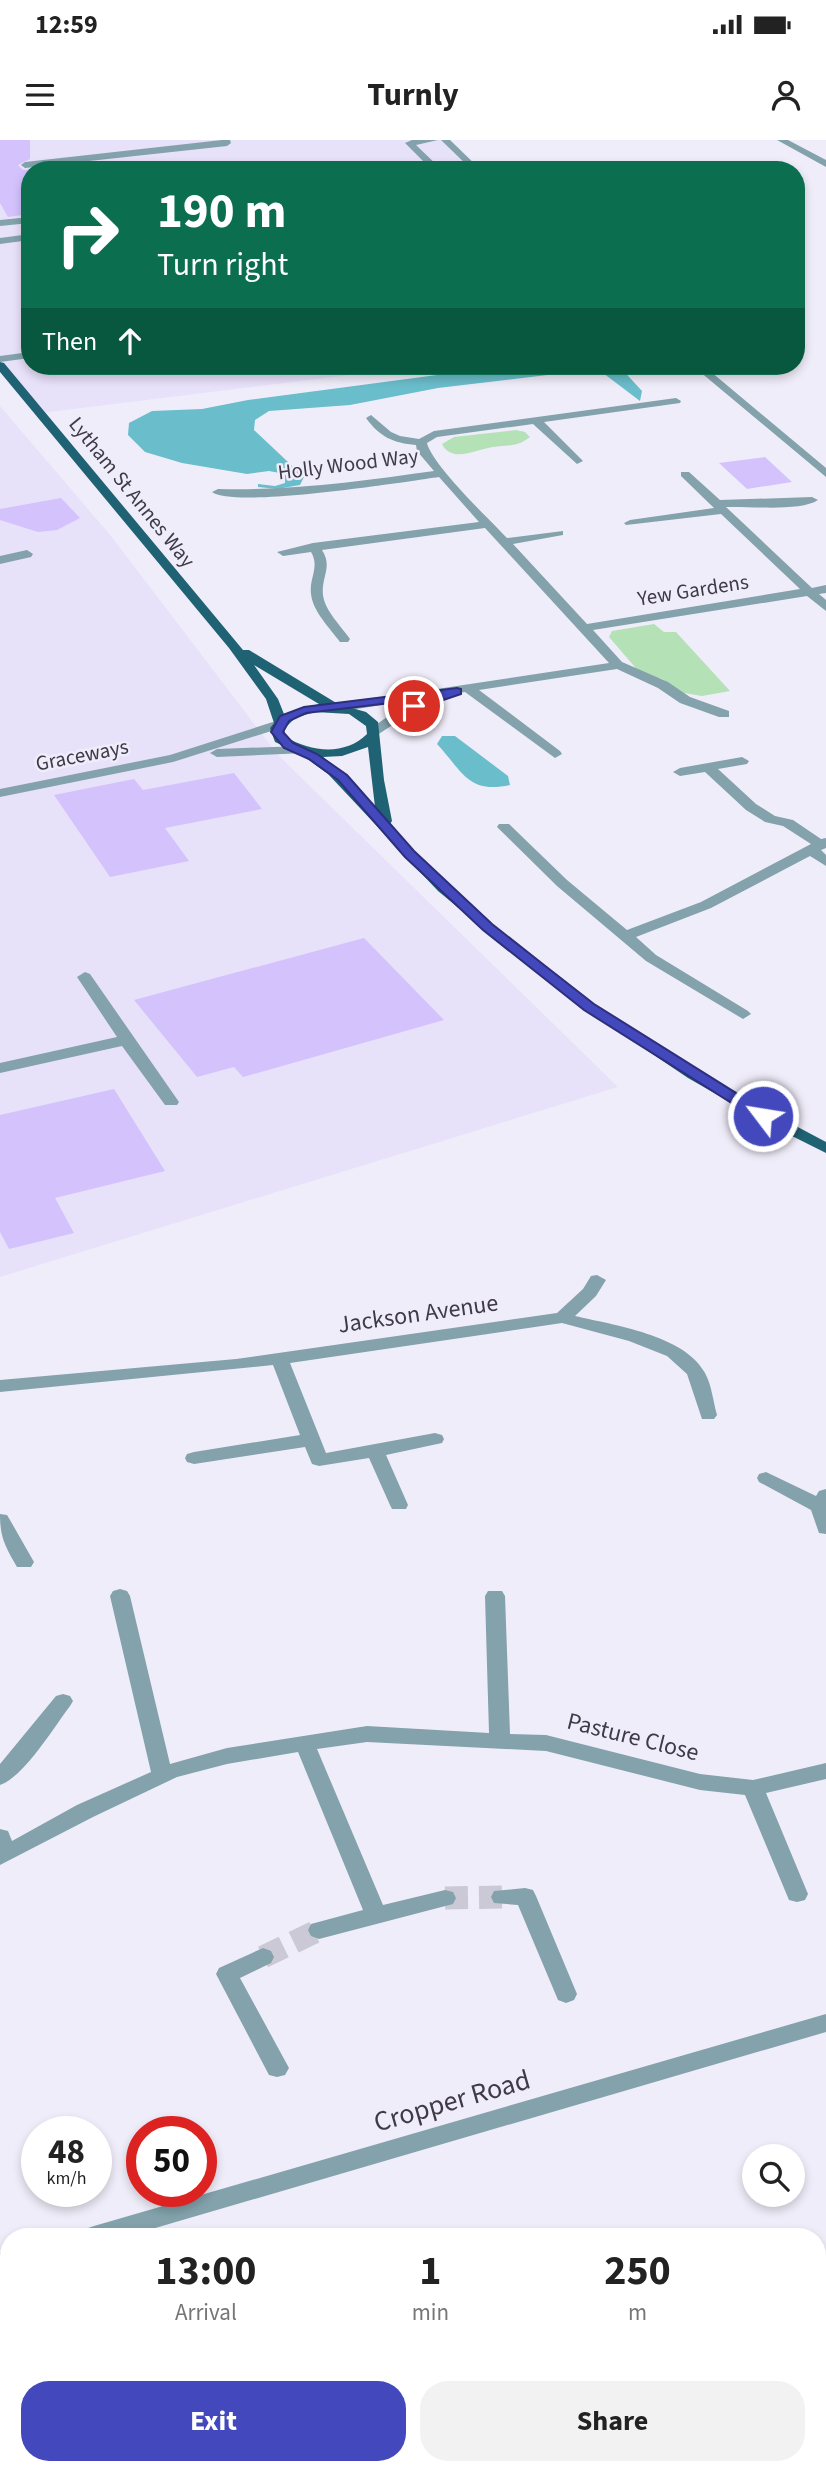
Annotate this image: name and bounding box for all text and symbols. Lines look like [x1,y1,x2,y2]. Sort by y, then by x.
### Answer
text: 12:59 [35,6,98,43]
text: Turnly [367,72,459,118]
icon: menu [21,76,59,114]
icon: person [767,76,805,114]
text: 190 m [157,177,286,247]
icon: right [42,189,133,280]
text: Turn right [157,242,288,288]
icon: ahead [111,322,149,360]
text: Then [42,323,97,360]
street label: Lytham St Annes Way [62,410,202,574]
street label: Holly Wood Way [276,440,420,488]
street label: Yew Gardens [634,566,751,614]
pin [384,676,444,736]
icon: arrive [395,687,433,725]
street label: Graceways [33,731,131,779]
position arrow [726,1079,800,1153]
street label: Jackson Avenue [336,1285,500,1343]
street label: Pasture Close [563,1704,703,1770]
street label: Cropper Road [369,2060,535,2142]
speed limit sign: 50 [126,2116,217,2207]
text: 48 [48,2127,85,2177]
map controls [742,2144,805,2207]
button: search [742,2144,805,2207]
text: km/h [47,2166,86,2191]
text: 13:00 [155,2241,257,2301]
text: 1 [419,2241,441,2301]
text: 250 [604,2241,671,2301]
text: Arrival [175,2296,237,2329]
text: min [412,2296,449,2329]
text: m [628,2296,647,2329]
button: Exit [21,2381,406,2461]
button: Share [420,2381,805,2461]

